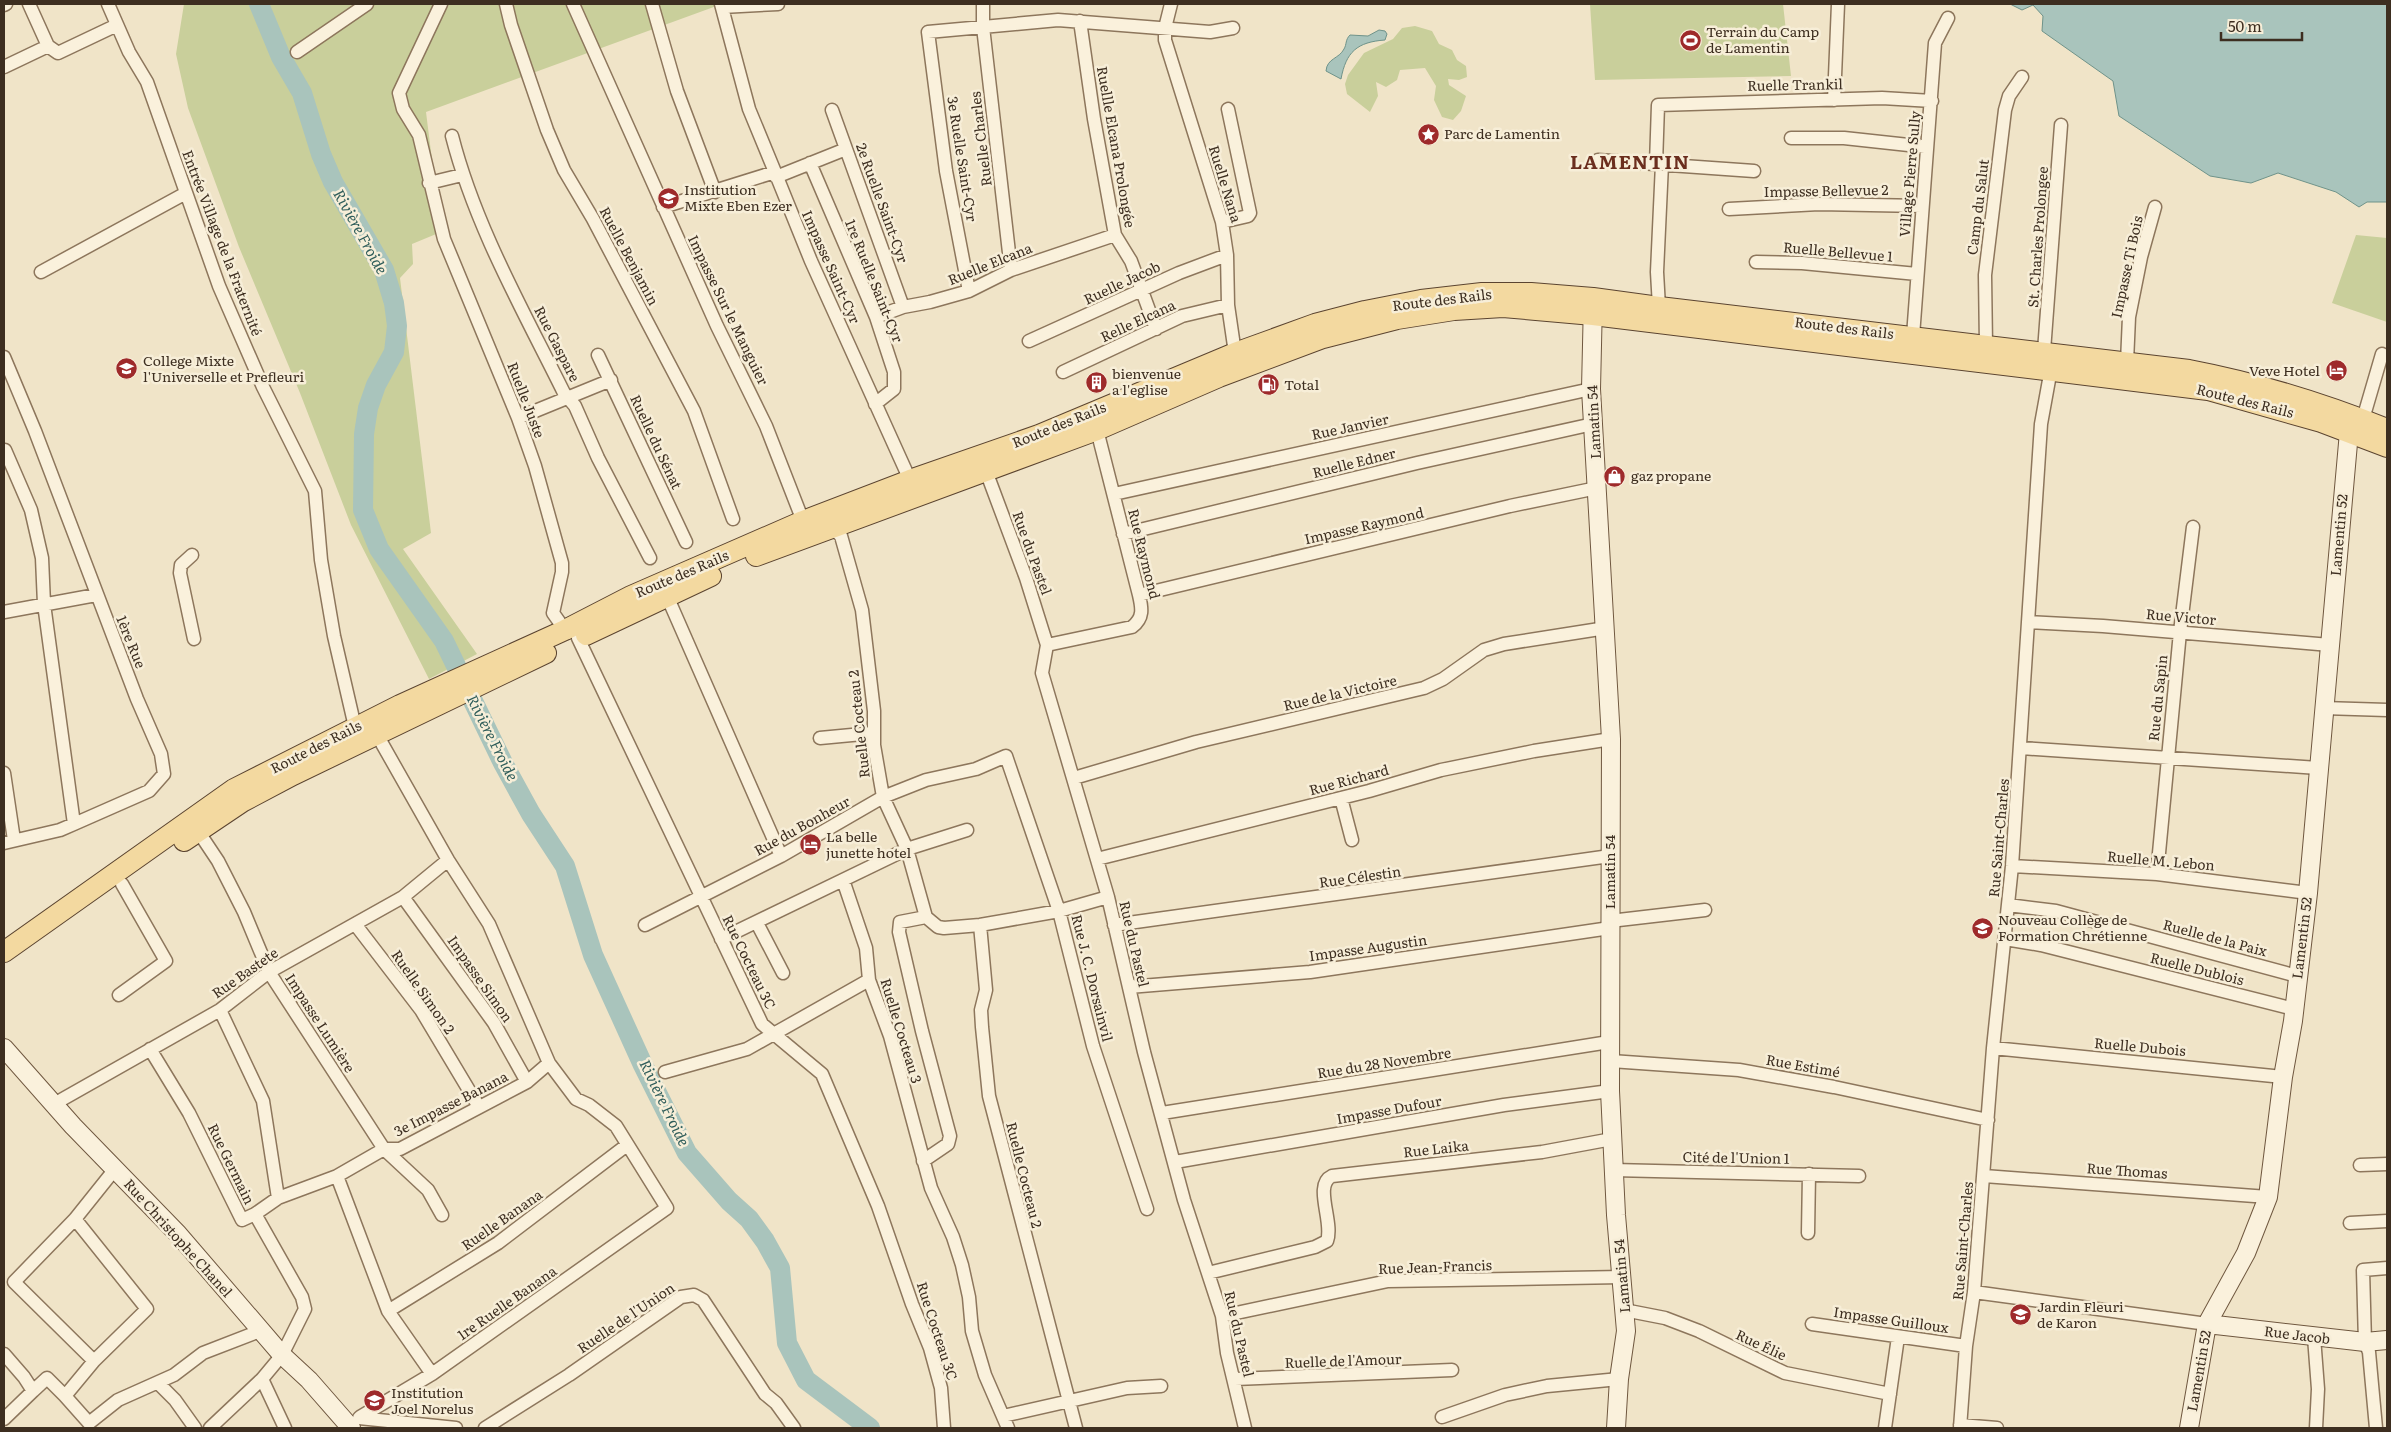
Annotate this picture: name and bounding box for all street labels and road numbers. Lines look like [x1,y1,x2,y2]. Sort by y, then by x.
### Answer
street label: Ruellle Elcana Prolongée [1093,64,1141,229]
street label: Ruelle Trankil [1747,73,1843,95]
street label: Ruelle Charles [964,91,996,188]
street label: 3e Ruelle Saint-Cyr [943,95,983,223]
street label: Village Pierre Sully [1894,109,1925,238]
street label: 2e Ruelle Saint-Cyr [852,140,914,266]
street label: Ruelle Nana [1205,143,1247,225]
street label: Entrée Village de la Fraternité [178,147,268,338]
street label: Camp du Salut [1961,158,1993,256]
street label: St. Charles Prolongee [2022,166,2052,308]
street label: Impasse Bellevue 2 [1763,179,1889,201]
street label: Ruelle Benjamin [595,203,664,308]
street label: Impasse Saint-Cyr [798,207,866,327]
street label: Impasse Ti Bois [2105,214,2147,320]
street label: 1re Ruelle Saint-Cyr [841,216,909,346]
street label: Impasse Sur le Manguier [684,231,774,388]
street label: Ruelle Bellevue 1 [1782,236,1894,266]
street label: Ruelle Elcana [944,237,1035,289]
street label: Ruelle Jacob [1080,256,1163,309]
street label: Route des Rails [1391,283,1493,315]
street label: Relle Elcana [1097,294,1179,346]
street label: Rue Gaspare [530,302,586,385]
street label: Route des Rails [1793,311,1895,343]
street label: Ruelle Juste [503,359,551,441]
street label: Route des Rails [2194,378,2296,422]
street label: Lamatin 54 [1581,384,1605,460]
street label: Ruelle du Sénat [626,391,688,492]
street label: Route des Rails [1009,396,1109,452]
street label: Rue Janvier [1309,408,1391,444]
street label: Ruelle Edner [1310,442,1398,482]
street label: Lamentin 52 [2324,493,2352,577]
street label: Impasse Raymond [1302,501,1426,548]
street label: Rue Raymond [1124,506,1166,601]
street label: Rue du Pastel [1009,508,1057,598]
street label: Route des Rails [632,544,731,602]
street label: Rue Victor [2145,603,2217,629]
street label: 1ère Rue [112,612,152,671]
street label: Rue du Sapin [2143,654,2171,742]
street label: Ruelle Cocteau 2 [842,669,874,779]
street label: Rue de la Victoire [1281,669,1399,715]
street label: Route des Rails [267,715,365,778]
street label: Rue Richard [1307,759,1391,799]
street label: Rue Saint-Charles [1983,778,2013,898]
street label: Rue du Bonheur [750,790,853,860]
street label: Lamatin 54 [1599,835,1619,909]
street label: Ruelle M. Lebon [2106,845,2216,875]
street label: Rue Célestin [1318,860,1402,892]
street label: Lamentin 52 [2286,896,2316,980]
street label: Rue du Pastel [1115,899,1155,989]
street label: Rue Cocteau 3C [718,911,781,1012]
street label: Rue J. C. Dorsainvil [1067,912,1119,1044]
street label: Ruelle de la Paix [2161,914,2270,961]
street label: Impasse Augustin [1308,929,1428,965]
street label: Impasse Simon [443,931,518,1026]
street label: Rue Bastete [207,942,282,1002]
street label: Ruelle Simon 2 [387,945,460,1038]
street label: Ruelle Dublois [2148,947,2246,989]
street label: Impasse Lumière [281,969,360,1076]
street label: Ruelle Cocteau 3 [876,976,927,1086]
street label: Ruelle Dubois [2094,1032,2187,1060]
street label: Rue du 28 Novembre [1315,1042,1452,1082]
street label: Rue Estimé [1765,1049,1842,1081]
street label: 3e Impasse Banana [390,1065,511,1141]
street label: Impasse Dufour [1335,1090,1443,1128]
street label: Rue Germain [204,1120,260,1207]
street label: Ruelle Cocteau 2 [1002,1120,1048,1230]
street label: Rue Laika [1402,1135,1470,1161]
street label: Cité de l'Union 1 [1682,1146,1790,1168]
street label: Rue Thomas [2086,1157,2168,1183]
street label: Rue Christophe Chanel [120,1174,238,1301]
street label: Rue Saint-Charles [1947,1181,1977,1301]
street label: Ruelle Banana [457,1184,546,1255]
street label: Lamatin 54 [1608,1238,1634,1314]
street label: Rue Jean-Francis [1378,1254,1492,1278]
street label: 1re Ruelle Banana [453,1260,561,1344]
street label: Ruelle de l'Union [573,1277,678,1357]
street label: Rue Cocteau 3C [913,1279,963,1383]
street label: Rue du Pastel [1220,1289,1260,1379]
street label: Impasse Guilloux [1832,1301,1950,1337]
street label: Rue Jacob [2263,1320,2331,1348]
street label: Rue Élie [1733,1324,1790,1365]
street label: Lamentin 52 [2181,1329,2215,1413]
street label: Ruelle de l'Amour [1284,1348,1402,1372]

